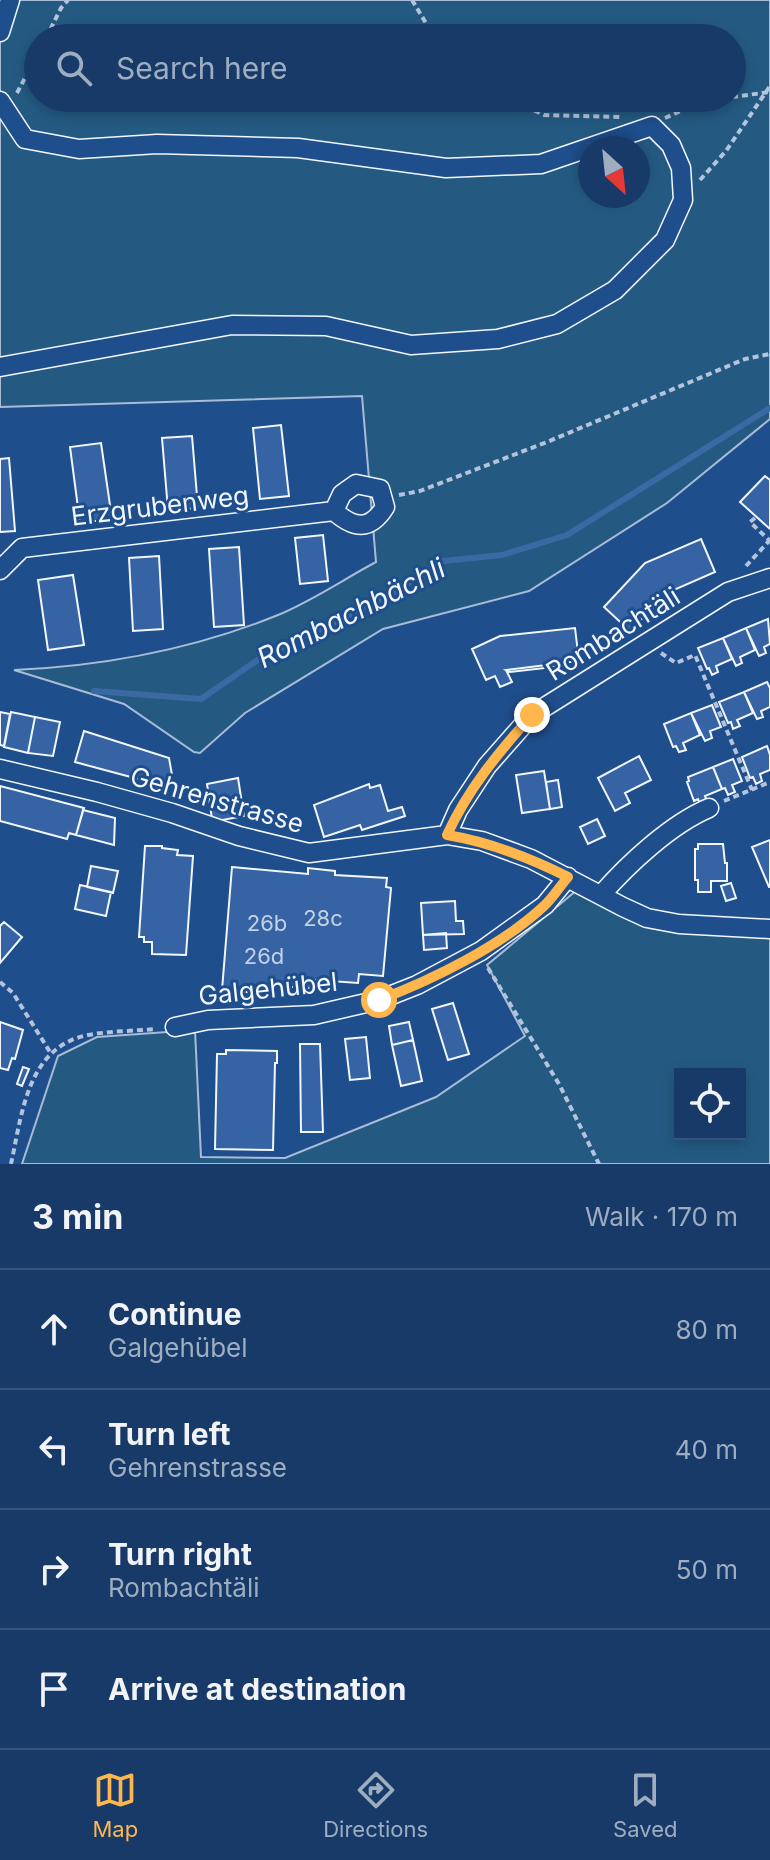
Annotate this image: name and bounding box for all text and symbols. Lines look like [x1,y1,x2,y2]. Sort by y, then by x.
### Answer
search box [24,24,746,112]
icon: search [52,46,96,90]
text: Search here [116,50,288,86]
north arrow [578,136,650,208]
street label: Erzgrubenweg [69,479,251,532]
water label: Rombachbächli [251,550,452,675]
street label: Rombachtäli [540,580,685,687]
route end [514,697,550,733]
street label: Gehrenstrasse [127,760,307,839]
house number: 28c [303,905,343,931]
house number: 26b [247,910,287,936]
house number: 26d [244,943,284,969]
street label: Galgehübel [197,966,339,1011]
route start [361,982,397,1018]
map controls [674,1068,746,1140]
button: locate [674,1068,746,1140]
text: 3 min [32,1196,123,1237]
text: Walk · 170 m [585,1201,738,1232]
text: Continue [108,1296,242,1332]
icon: ahead [32,1307,76,1351]
text: 80 m [675,1314,738,1345]
text: Galgehübel [108,1332,248,1363]
text: Turn left [108,1416,230,1452]
icon: left [32,1427,76,1471]
text: 40 m [675,1434,738,1465]
text: Gehrenstrasse [108,1452,287,1483]
text: Turn right [108,1536,252,1572]
icon: right [32,1547,76,1591]
text: 50 m [676,1554,738,1585]
text: Rombachtäli [108,1572,260,1603]
icon: arrive [32,1667,76,1711]
text: Arrive at destination [108,1671,406,1707]
tab: Map [93,1768,138,1842]
tab: Directions [323,1768,428,1842]
tab: Saved [613,1768,677,1842]

